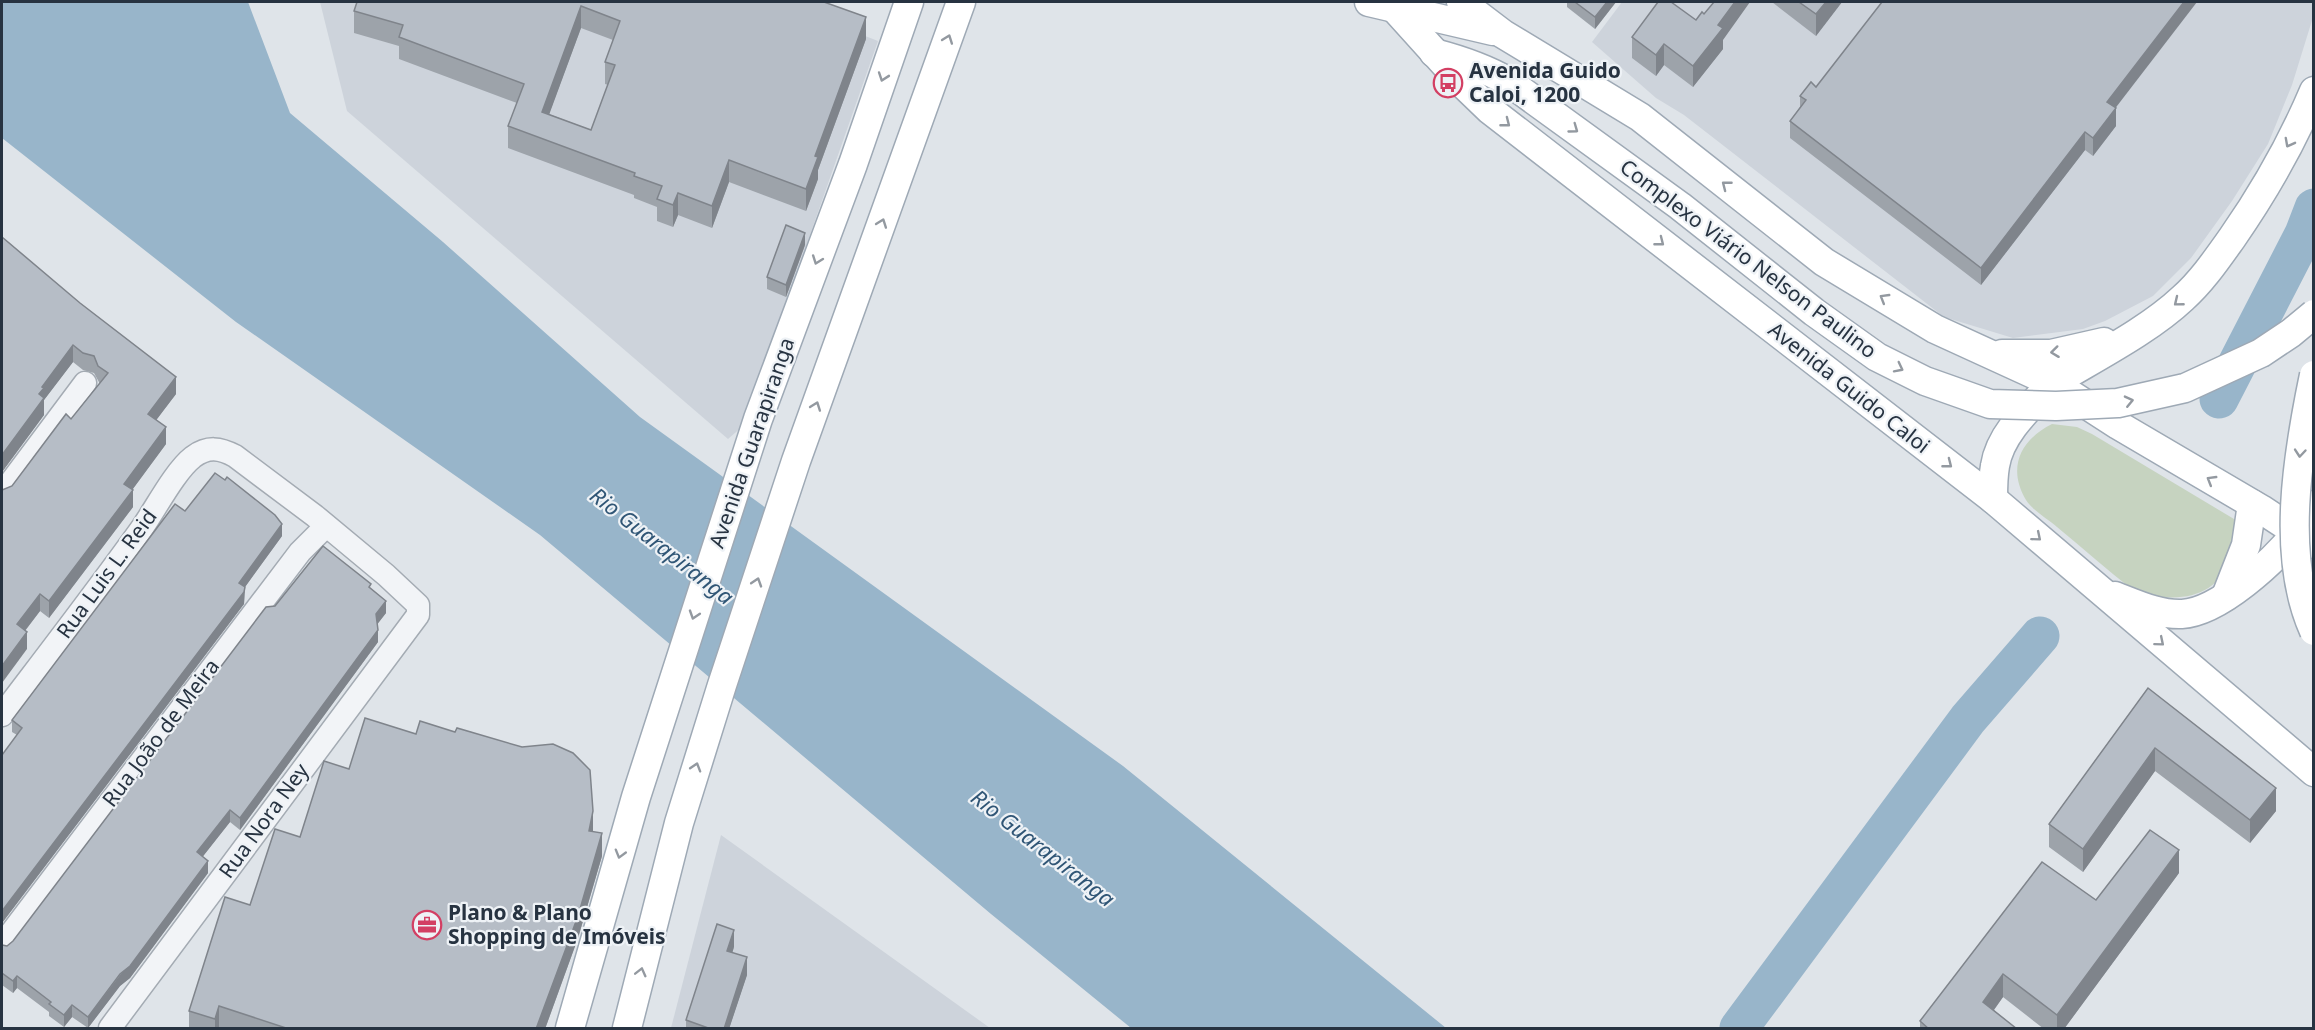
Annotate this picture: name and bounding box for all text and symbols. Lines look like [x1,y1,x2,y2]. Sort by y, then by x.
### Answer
one-way arrow [940,34,953,45]
place label: Avenida Guido Caloi, 1200 [1469,56,1621,108]
bus stop icon: Avenida Guido Caloi, 1200 [1432,67,1464,99]
one-way arrow [877,71,890,82]
one-way arrow [1499,115,1510,126]
one-way arrow [1567,121,1578,132]
one-way arrow [2285,137,2296,148]
street label: Complexo Viário Nelson Paulino [1615,152,1883,364]
one-way arrow [1722,181,1733,192]
one-way arrow [875,218,888,229]
one-way arrow [1654,235,1665,246]
one-way arrow [812,254,824,265]
one-way arrow [1880,294,1890,306]
one-way arrow [2173,295,2184,306]
street label: Avenida Guido Caloi [1763,315,1936,459]
street label: Avenida Guarapiranga [702,334,800,552]
one-way arrow [2050,346,2059,358]
one-way arrow [1893,361,1904,373]
one-way arrow [2124,395,2134,408]
one-way arrow [809,401,822,412]
one-way arrow [2293,448,2306,457]
one-way arrow [1941,456,1952,467]
one-way arrow [2207,476,2217,487]
water label: Rio Guarapiranga [585,480,741,611]
street label: Rua Luis L. Reid [50,503,163,644]
one-way arrow [2030,530,2041,541]
one-way arrow [750,577,762,588]
one-way arrow [689,609,701,620]
one-way arrow [2153,635,2164,646]
street label: Rua João de Meira [95,653,225,812]
street label: Rua Nora Ney [212,757,315,883]
one-way arrow [689,762,702,773]
water label: Rio Guarapiranga [966,782,1122,913]
one-way arrow [615,848,627,859]
place label: Plano & Plano Shopping de Imóveis [448,898,666,950]
office icon: Plano & Plano Shopping de Imóveis [411,909,443,941]
one-way arrow [634,967,647,977]

